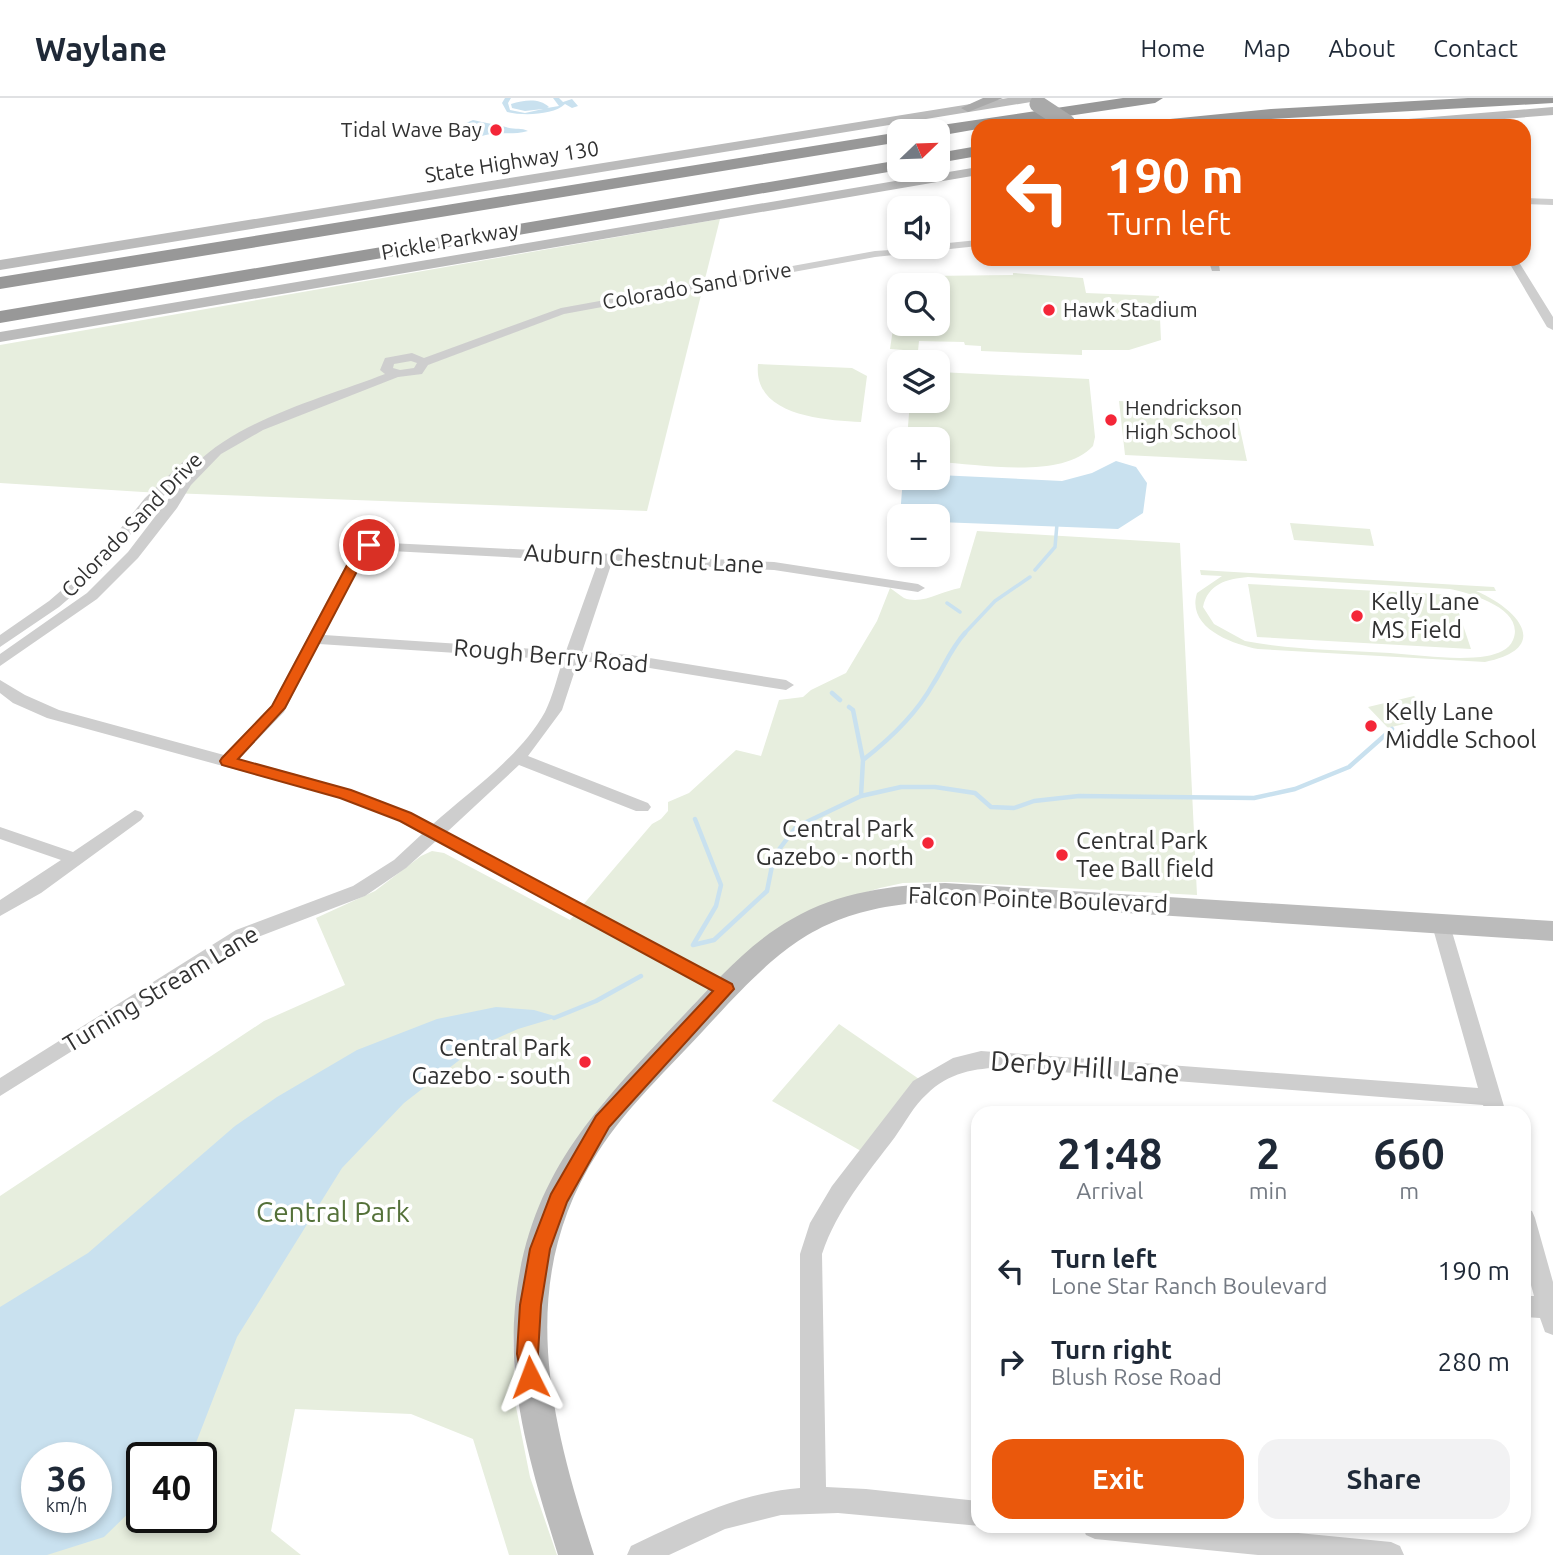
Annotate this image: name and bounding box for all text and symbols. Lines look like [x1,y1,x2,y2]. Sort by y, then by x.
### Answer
text: Waylane [35,30,167,67]
text: Home [1140,35,1205,62]
text: Map [1243,35,1290,62]
text: About [1328,35,1395,62]
text: Contact [1433,35,1518,62]
place label: Tidal Wave Bay [341,117,482,141]
north arrow [887,119,950,182]
map controls [887,119,950,567]
marker: Tidal Wave Bay [488,122,504,138]
street label: State Highway 130 [423,135,601,187]
icon: left [992,147,1083,238]
text: 190 m [1107,147,1244,202]
button: sound [887,196,950,259]
text: Turn left [1107,205,1231,241]
street label: Pickle Parkway [379,216,520,264]
street label: Colorado Sand Drive [600,257,793,313]
button: search [887,273,950,336]
place label: Hawk Stadium [1063,297,1198,321]
marker: Hawk Stadium [1041,302,1057,318]
button: layers [887,350,950,413]
place label: Hendrickson High School [1125,395,1242,443]
marker: Hendrickson High School [1103,412,1119,428]
button: + [887,427,950,490]
street label: Colorado Sand Drive [56,447,206,602]
button: − [887,504,950,567]
pin [339,515,399,575]
icon: arrive [350,526,388,564]
street label: Auburn Chestnut Lane [523,539,765,578]
place label: Kelly Lane MS Field [1371,588,1480,643]
marker: Kelly Lane MS Field [1349,608,1365,624]
street label: Rough Berry Road [453,634,649,677]
place label: Kelly Lane Middle School [1385,698,1537,753]
marker: Kelly Lane Middle School [1363,718,1379,734]
place label: Central Park Gazebo - north [756,815,914,870]
place label: Central Park Tee Ball field [1076,827,1214,882]
marker: Central Park Gazebo - north [920,835,936,851]
marker: Central Park Tee Ball field [1054,847,1070,863]
street label: Falcon Pointe Boulevard [908,881,1168,918]
street label: Turning Stream Lane [58,920,263,1057]
place label: Central Park Gazebo - south [411,1034,571,1089]
street label: Derby Hill Lane [989,1044,1181,1089]
marker: Central Park Gazebo - south [577,1054,593,1070]
text: 21:48 [1057,1130,1162,1177]
text: 2 [1256,1130,1280,1177]
text: 660 [1374,1130,1445,1177]
text: Arrival [1076,1178,1143,1203]
text: min [1249,1178,1287,1203]
text: m [1399,1178,1419,1203]
park label: Central Park [256,1196,410,1227]
text: Turn left [1051,1244,1157,1273]
icon: left [992,1252,1030,1290]
text: 190 m [1438,1256,1510,1285]
text: Lone Star Ranch Boulevard [1051,1273,1328,1298]
text: Turn right [1051,1335,1172,1364]
position arrow [493,1340,567,1414]
icon: right [992,1343,1030,1381]
text: 280 m [1438,1347,1510,1376]
text: Blush Rose Road [1051,1364,1222,1389]
button: Exit [992,1439,1244,1519]
button: Share [1258,1439,1510,1519]
speed limit sign: 40 [126,1442,217,1533]
text: 36 [47,1458,86,1498]
text: km/h [46,1495,87,1515]

